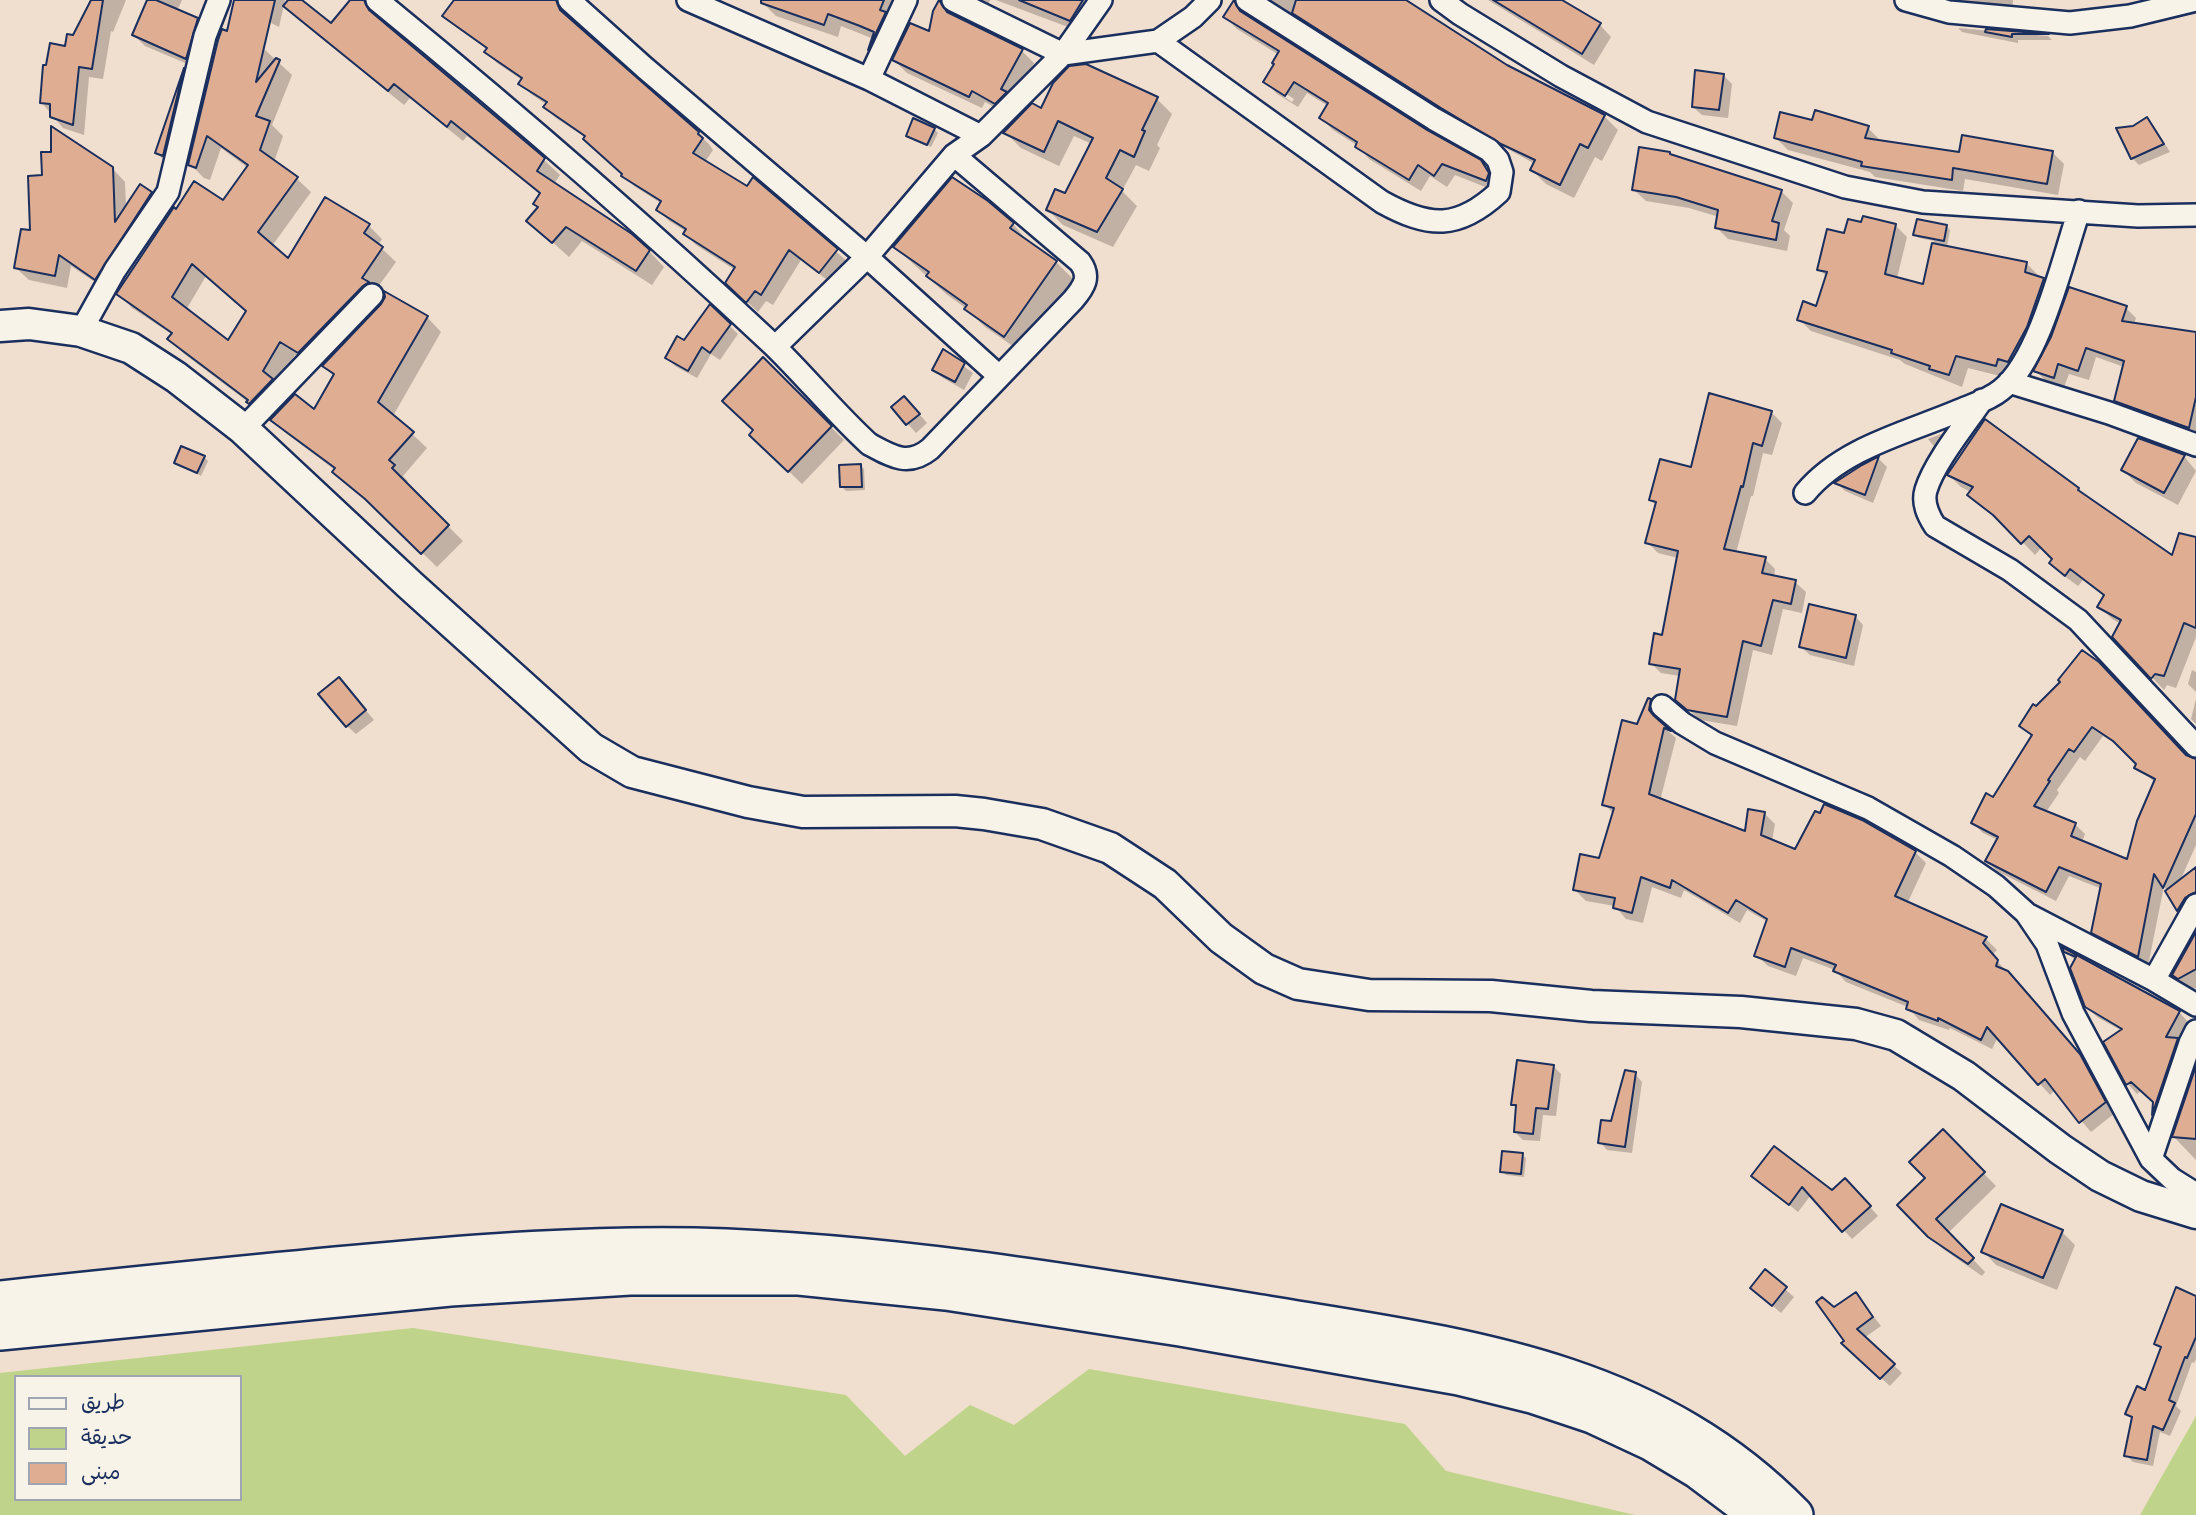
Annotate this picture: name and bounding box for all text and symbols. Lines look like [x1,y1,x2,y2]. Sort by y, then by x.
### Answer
legend [14,1375,242,1501]
text: طريق [81,1390,125,1420]
text: حديقة [81,1425,132,1455]
text: مبنى [81,1460,120,1490]

